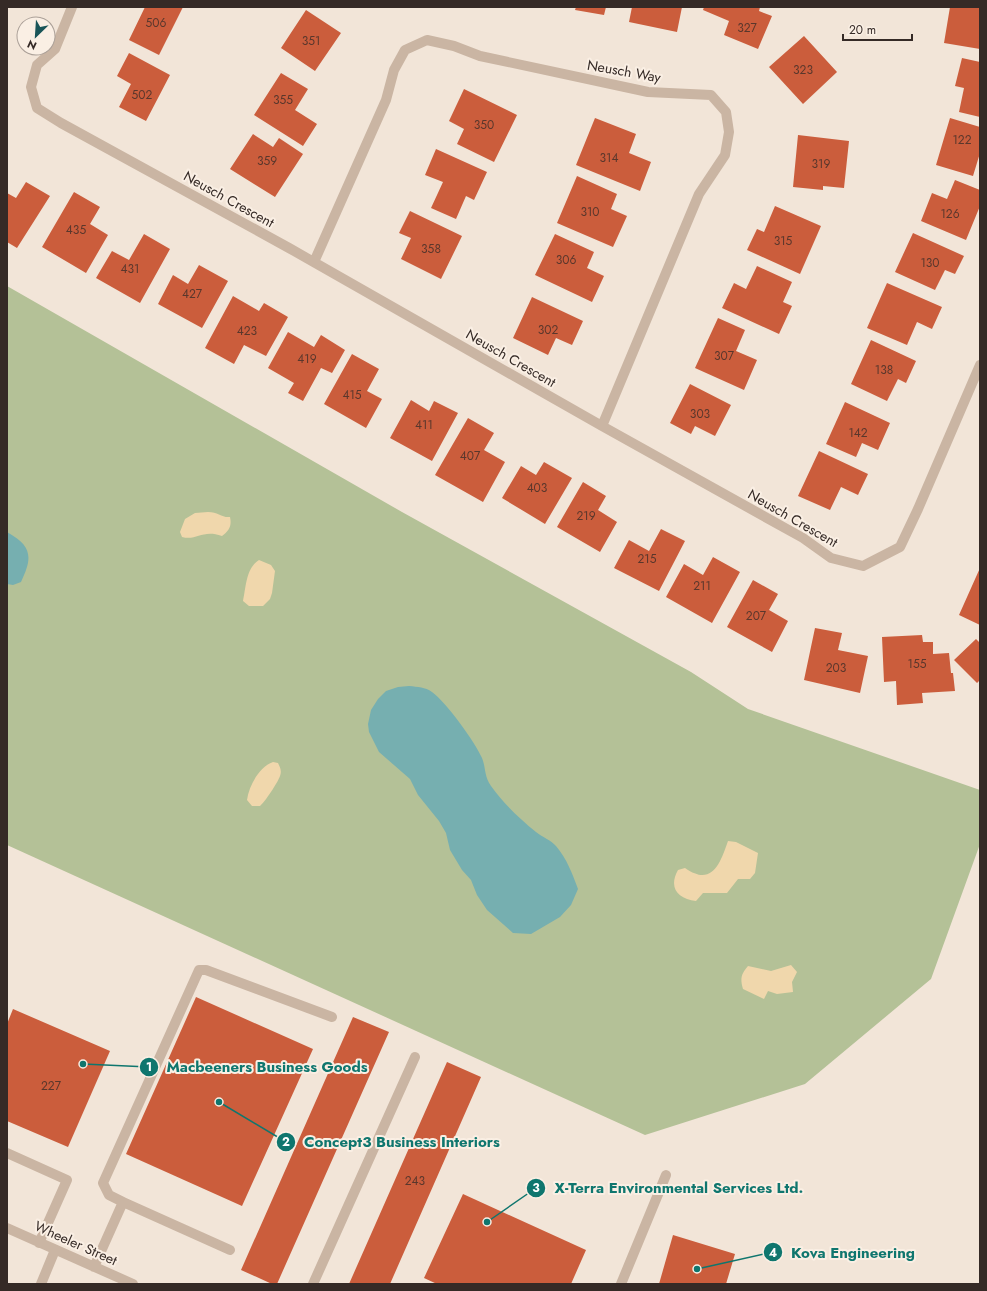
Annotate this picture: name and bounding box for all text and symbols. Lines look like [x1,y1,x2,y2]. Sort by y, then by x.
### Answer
house number: 506 [146,14,167,32]
north arrow [16,16,56,56]
scale bar [843,16,912,42]
house number: 327 [737,19,758,37]
text: 20 m [849,21,876,39]
house number: 351 [302,32,320,50]
text: N [24,36,39,54]
street label: Neusch Way [586,55,663,87]
house number: 323 [793,61,813,79]
house number: 502 [132,86,153,104]
house number: 355 [273,91,293,109]
house number: 350 [474,116,494,134]
house number: 122 [952,131,972,149]
house number: 314 [600,149,618,167]
house number: 359 [257,152,277,170]
house number: 319 [812,155,831,173]
street label: Neusch Crescent [180,166,279,233]
house number: 310 [580,203,600,221]
house number: 126 [940,205,960,223]
house number: 435 [66,221,86,239]
house number: 315 [774,232,793,250]
house number: 358 [421,240,441,258]
house number: 306 [556,251,576,269]
house number: 130 [920,254,940,272]
house number: 431 [121,260,139,278]
house number: 427 [182,285,203,303]
house number: 302 [538,321,558,339]
house number: 423 [237,322,258,340]
street label: Neusch Crescent [462,324,560,392]
house number: 307 [714,347,735,365]
house number: 419 [297,350,317,368]
house number: 138 [875,361,893,379]
house number: 415 [342,386,362,404]
house number: 303 [690,405,711,423]
house number: 411 [415,416,433,434]
house number: 142 [848,424,868,442]
house number: 407 [460,447,481,465]
house number: 403 [527,479,548,497]
street label: Neusch Crescent [744,484,842,552]
house number: 219 [576,507,596,525]
house number: 215 [638,550,657,568]
house number: 211 [693,577,711,595]
house number: 207 [746,607,767,625]
house number: 155 [908,655,927,673]
house number: 203 [826,659,847,677]
callout: Macbeeners Business Goods [139,1053,376,1080]
text: Macbeeners Business Goods [166,1056,368,1078]
text: 1 [146,1058,152,1076]
house number: 227 [41,1077,62,1095]
callout: Concept3 Business Interiors [276,1129,508,1156]
text: Concept3 Business Interiors [304,1131,500,1153]
text: 2 [282,1133,290,1151]
house number: 243 [405,1172,426,1190]
callout: X-Terra Environmental Services Ltd. [526,1174,811,1201]
text: X-Terra Environmental Services Ltd. [555,1177,803,1199]
text: 3 [532,1179,540,1197]
street label: Wheeler Street [32,1216,121,1270]
callout: Kova Engineering [763,1239,923,1266]
text: Kova Engineering [791,1242,915,1264]
text: 4 [769,1244,777,1262]

